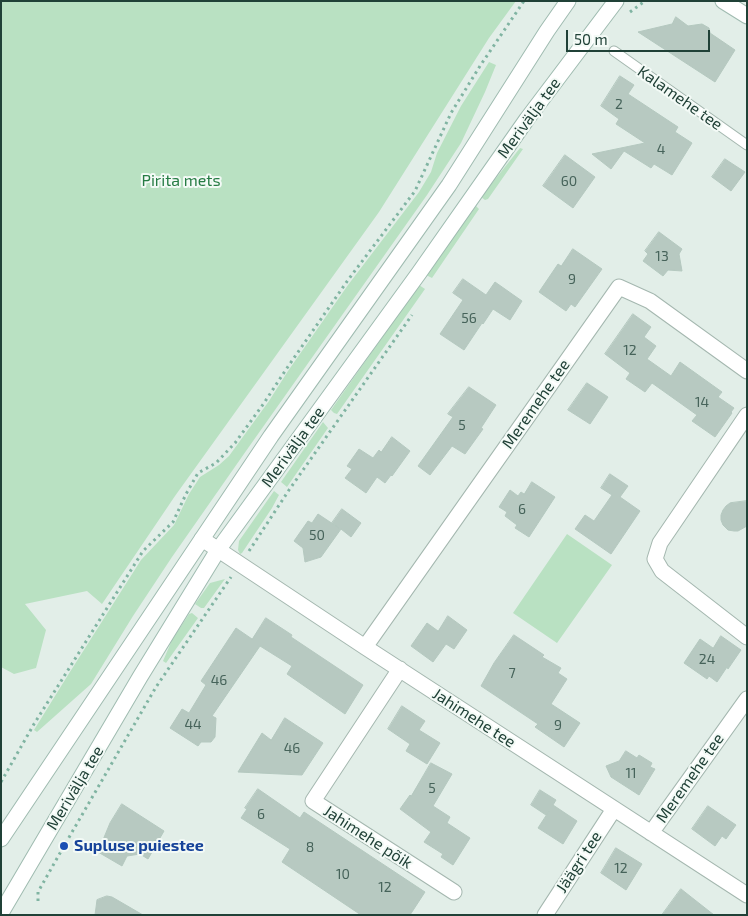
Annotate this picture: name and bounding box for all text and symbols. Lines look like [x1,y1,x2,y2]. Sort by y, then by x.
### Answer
scale bar [568,20,712,52]
text: 50 m [574,30,608,48]
street label: Kalamehe tee [634,62,726,134]
street label: Merivälja tee [493,74,565,162]
house number: 2 [615,96,623,112]
house number: 4 [657,141,665,157]
park label: Pirita mets [141,171,221,191]
house number: 60 [561,173,577,189]
house number: 13 [655,248,669,264]
house number: 9 [568,271,576,287]
house number: 56 [461,310,477,326]
house number: 12 [623,342,637,358]
street label: Meremehe tee [498,356,574,452]
house number: 14 [695,394,709,410]
street label: Merivälja tee [257,403,329,491]
house number: 5 [458,417,466,433]
house number: 6 [518,501,526,517]
house number: 50 [309,527,325,543]
house number: 24 [699,651,715,667]
house number: 7 [508,665,516,681]
house number: 46 [211,672,227,688]
street label: Jahimehe tee [429,684,519,752]
house number: 44 [184,716,202,732]
house number: 9 [554,717,562,733]
street label: Meremehe tee [652,730,728,826]
house number: 46 [284,740,300,756]
street label: Merivälja tee [42,743,108,833]
house number: 11 [625,765,637,781]
house number: 5 [428,780,436,796]
street label: Jahimehe põik [320,801,416,873]
house number: 6 [257,806,265,822]
street label: Jäägri tee [552,828,606,896]
place label: Supluse puiestee [74,836,204,856]
house number: 8 [306,839,314,855]
marker: Supluse puiestee [58,840,70,852]
house number: 12 [614,860,628,876]
house number: 10 [336,866,350,882]
house number: 12 [378,879,392,895]

